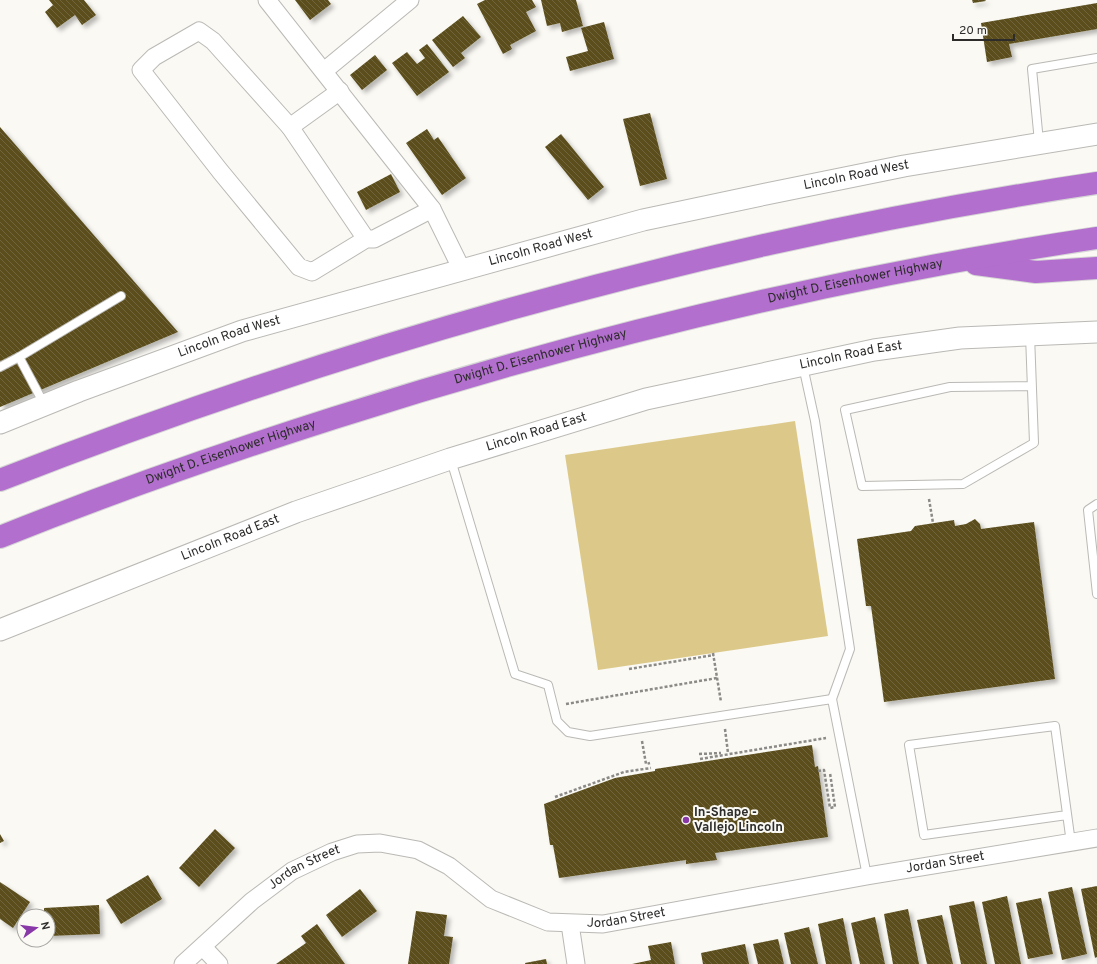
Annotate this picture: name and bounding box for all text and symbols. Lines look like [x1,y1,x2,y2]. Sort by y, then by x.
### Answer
scale bar [953,16,1014,42]
text: 20 m [959,23,987,39]
street label: Lincoln Road West [802,157,910,194]
street label: Lincoln Road West [487,226,595,270]
street label: Dwight D. Eisenhower Highway [766,256,945,308]
street label: Lincoln Road West [176,313,282,362]
street label: Dwight D. Eisenhower Highway [452,326,629,389]
street label: Lincoln Road East [798,338,903,374]
street label: Lincoln Road East [484,410,589,455]
street label: Dwight D. Eisenhower Highway [144,416,318,489]
street label: Lincoln Road East [179,511,282,565]
place label: In-Shape - Vallejo Lincoln [694,805,783,836]
marker: In-Shape - Vallejo Lincoln [681,815,691,825]
street label: Jordan Street [265,842,342,894]
street label: Jordan Street [905,849,986,877]
street label: Jordan Street [586,905,667,932]
north arrow [16,908,56,948]
text: N [37,920,52,931]

